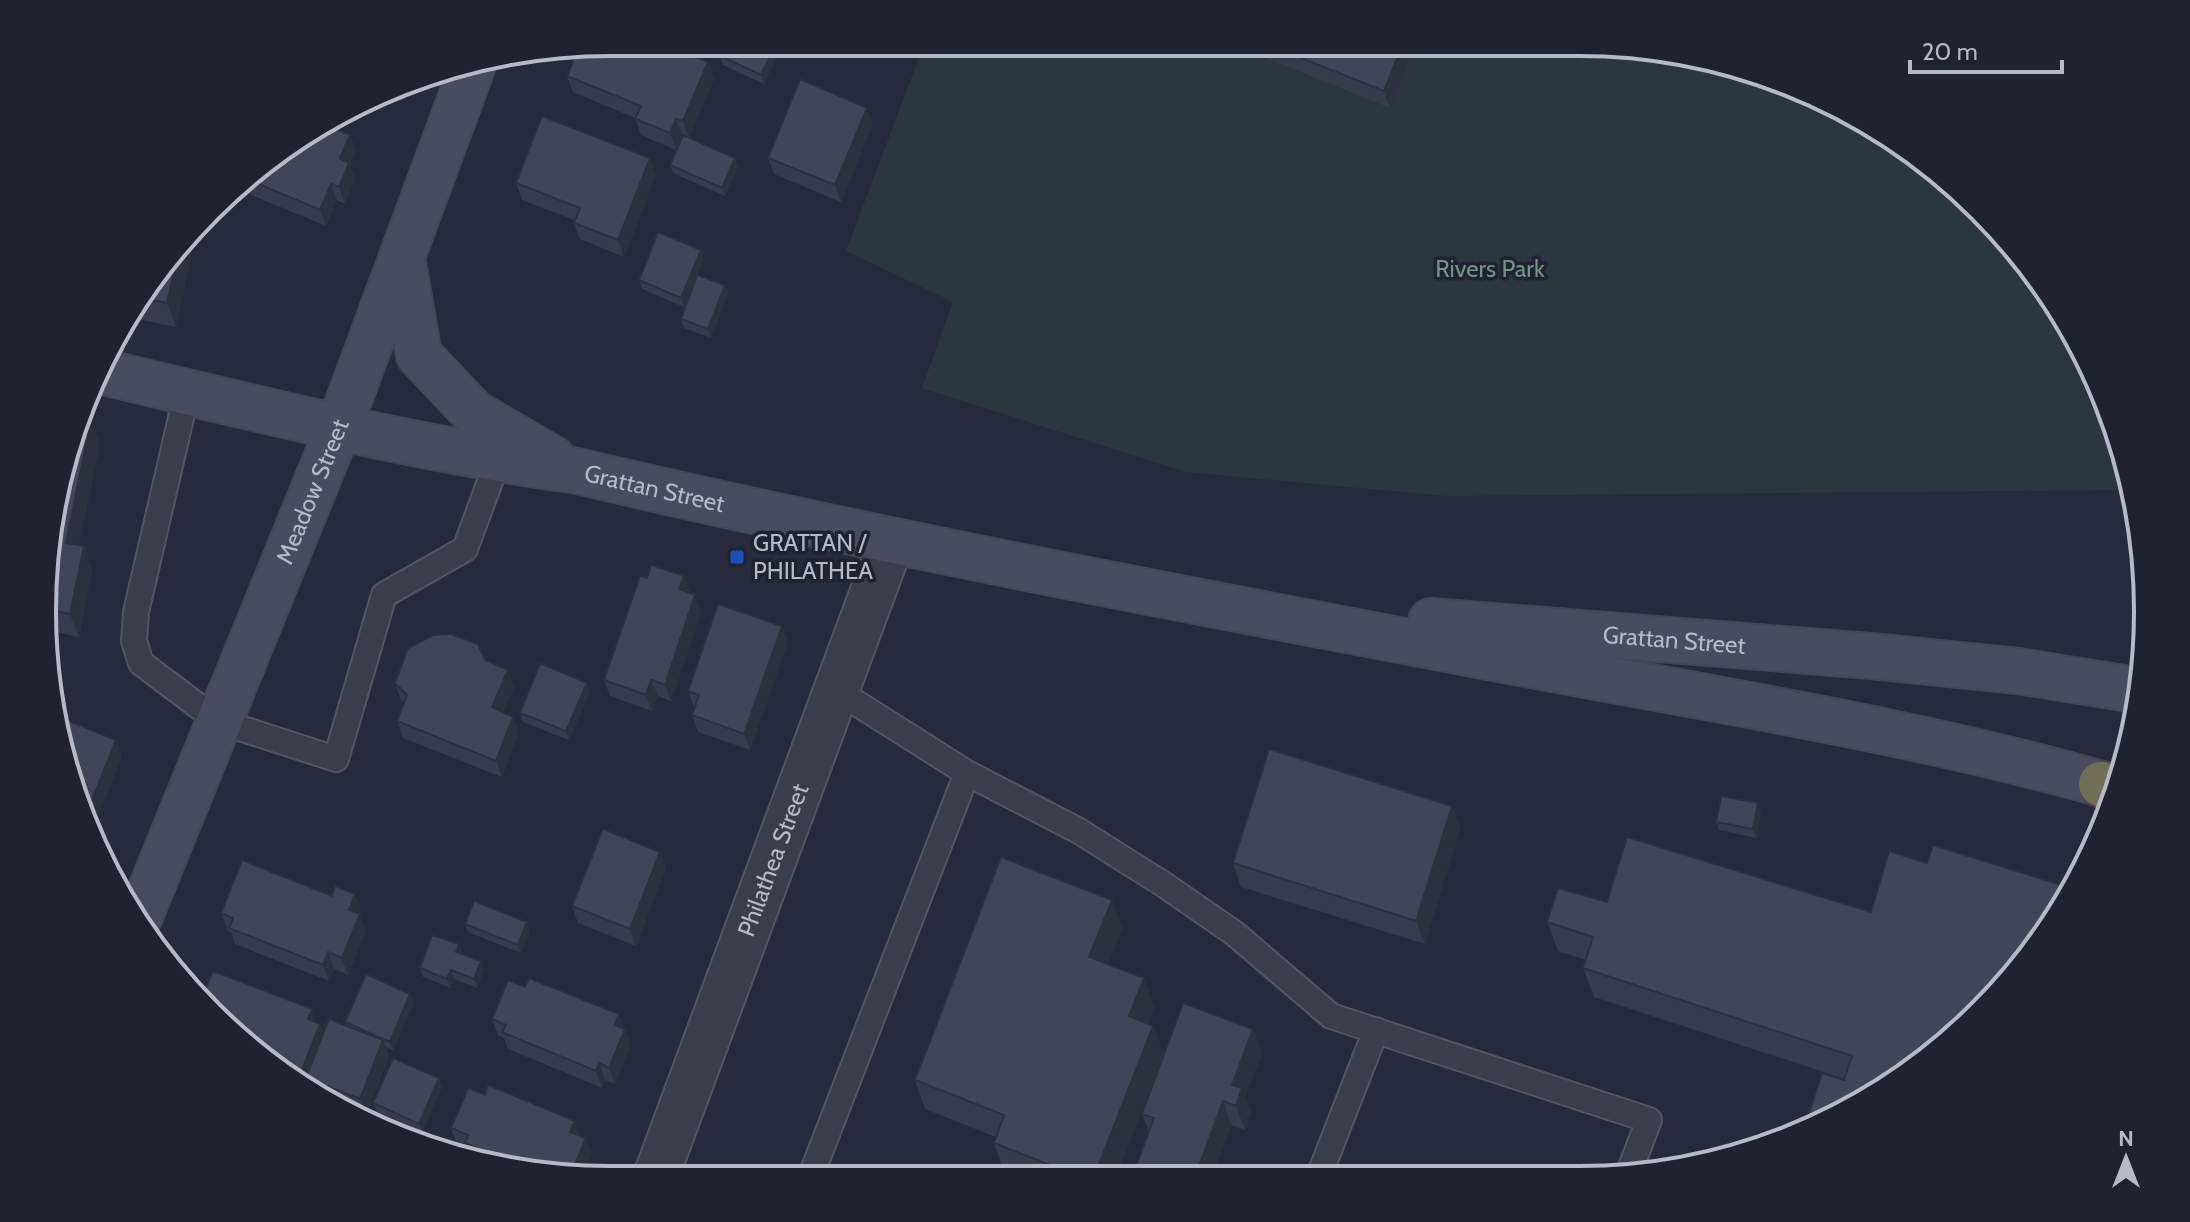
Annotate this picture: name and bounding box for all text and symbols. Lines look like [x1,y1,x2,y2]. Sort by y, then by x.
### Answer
scale bar [1910,24,2062,74]
text: 20 m [1922,37,1978,66]
park label: Rivers Park [1435,254,1545,283]
street label: Meadow Street [270,415,355,568]
street label: Grattan Street [582,458,727,518]
place label: GRATTAN / PHILATHEA [753,528,873,585]
marker: GRATTAN / PHILATHEA [728,548,746,566]
street label: Grattan Street [1602,620,1747,660]
street label: Philathea Street [731,780,814,940]
north arrow [2086,1118,2166,1198]
text: N [2118,1125,2134,1152]

